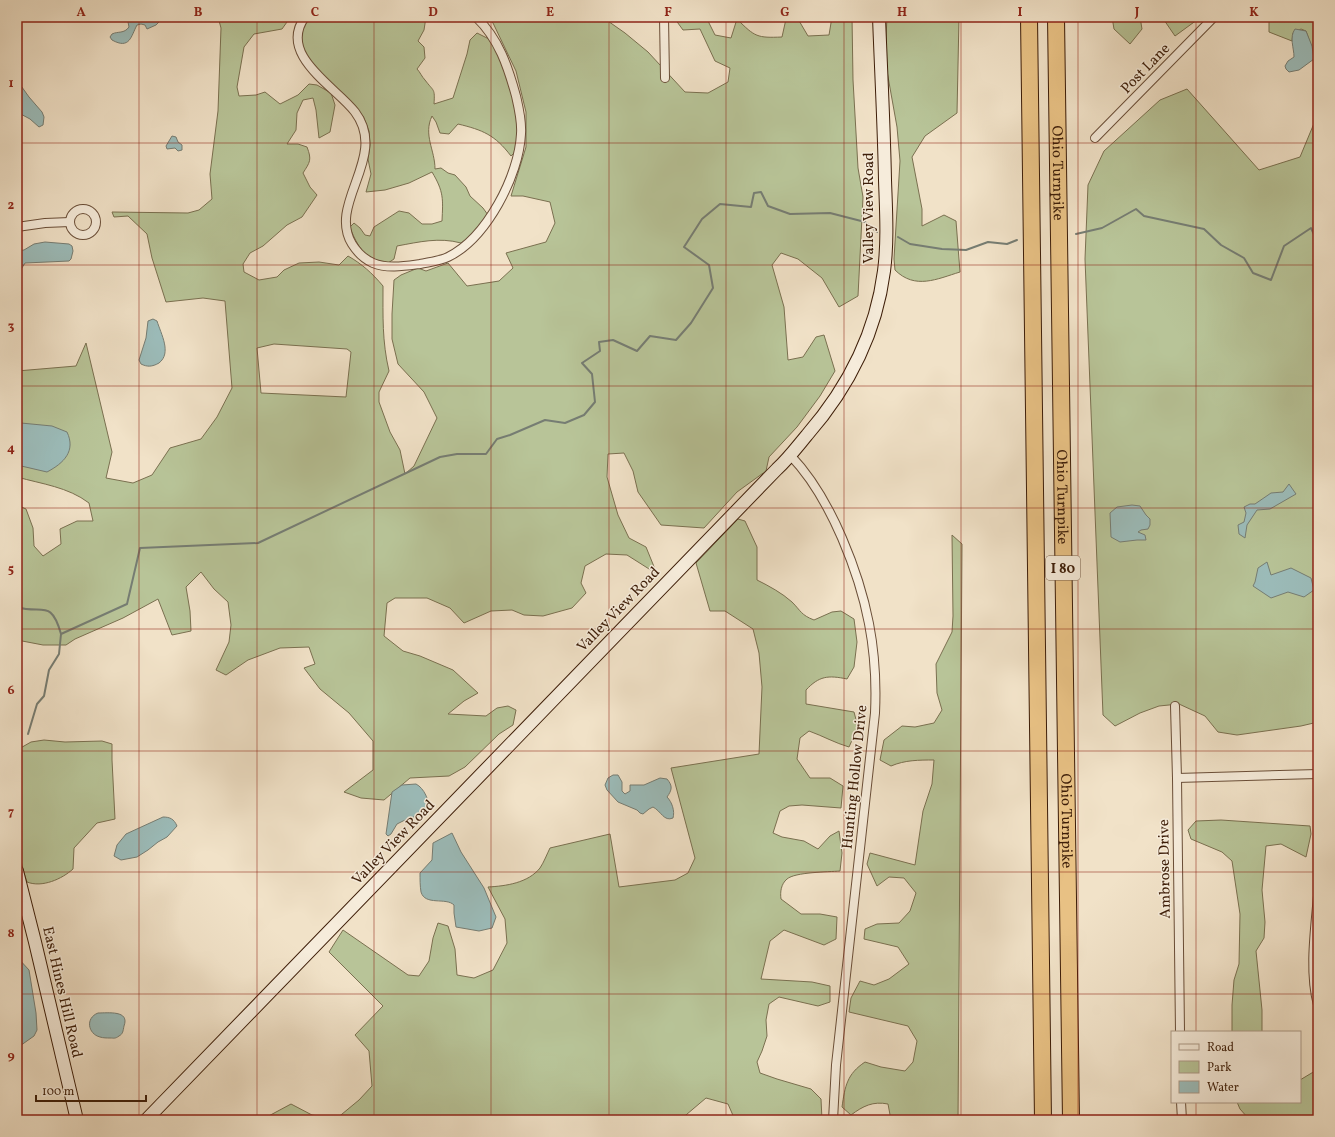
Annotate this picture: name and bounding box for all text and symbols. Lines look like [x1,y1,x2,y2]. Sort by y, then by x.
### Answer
text: A [76,4,86,22]
text: B [194,4,203,22]
text: C [311,4,319,22]
text: D [428,4,438,22]
text: E [546,4,554,22]
text: F [664,4,672,22]
text: G [780,4,790,22]
text: H [897,4,907,22]
text: I [1018,4,1023,22]
text: J [1134,4,1140,22]
text: K [1249,4,1259,22]
street label: Post Lane [1117,39,1176,99]
text: 1 [8,75,14,93]
street label: Ohio Turnpike [1045,125,1068,221]
street label: Valley View Road [859,152,880,264]
text: 2 [8,197,15,215]
text: 3 [8,318,15,336]
text: 4 [7,440,15,458]
street label: Ohio Turnpike [1050,449,1072,545]
road number: I 80 [1046,556,1080,580]
text: 5 [8,561,14,579]
street label: Valley View Road [573,563,665,657]
text: 6 [7,682,15,700]
street label: Hunting Hollow Drive [837,704,874,850]
street label: Ohio Turnpike [1054,773,1077,869]
street label: Valley View Road [348,796,440,890]
text: 7 [8,804,14,822]
street label: Ambrose Drive [1154,819,1177,919]
text: 8 [7,925,15,943]
street label: East Hines Hill Road [36,925,87,1060]
legend [1171,1031,1301,1103]
text: Road [1207,1040,1234,1056]
text: 9 [7,1047,15,1065]
text: Park [1207,1060,1232,1076]
scale bar [36,1077,146,1103]
text: Water [1207,1080,1239,1096]
text: 100 m [42,1084,75,1100]

